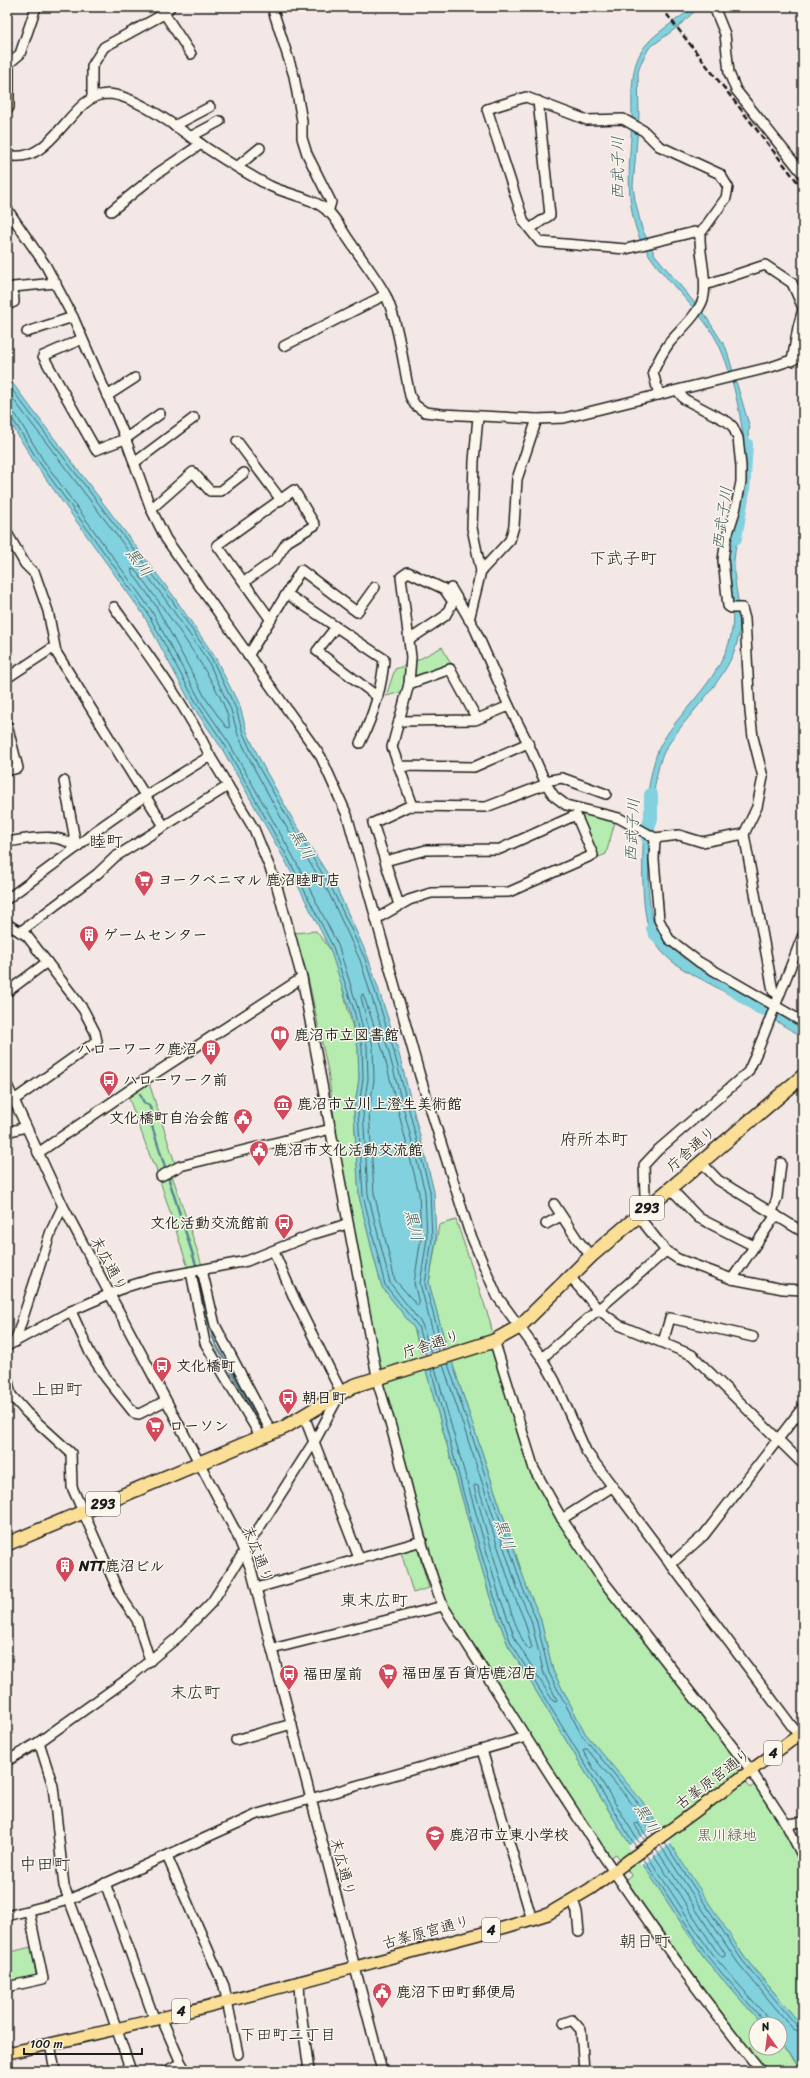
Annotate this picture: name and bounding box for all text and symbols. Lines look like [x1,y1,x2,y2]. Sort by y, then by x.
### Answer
water label: 西武子川 [603,136,632,200]
water label: 西武子川 [703,484,741,552]
water label: 黒川 [118,540,160,584]
district label: 下武子町 [589,543,657,573]
water label: 西武子川 [616,797,648,863]
water label: 黒川 [282,823,322,865]
district label: 睦町 [89,826,123,856]
place label: ヨークベニマル 鹿沼睦町店 [158,867,341,893]
supermarket icon: ヨークベニマル 鹿沼睦町店 [133,869,155,897]
place label: ゲームセンター [103,922,207,948]
building icon: ゲームセンター [78,924,100,952]
place label: 鹿沼市立図書館 [294,1022,399,1048]
library icon: 鹿沼市立図書館 [269,1024,291,1052]
place label: ハローワーク鹿沼 [77,1036,197,1062]
building icon: ハローワーク鹿沼 [200,1038,222,1066]
place label: ハローワーク前 [123,1067,228,1093]
bus stop icon: ハローワーク前 [98,1069,120,1097]
place label: 鹿沼市立川上澄生美術館 [297,1091,462,1117]
museum icon: 鹿沼市立川上澄生美術館 [272,1093,294,1121]
place label: 文化橋町自治会館 [109,1105,229,1131]
public building icon: 文化橋町自治会館 [232,1107,254,1135]
street label: 庁舎通り [660,1120,722,1178]
district label: 府所本町 [560,1124,628,1154]
place label: 鹿沼市文化活動交流館 [273,1137,423,1163]
public building icon: 鹿沼市文化活動交流館 [248,1139,270,1167]
road number: 293 [630,1196,664,1220]
water label: 黒川 [396,1206,432,1244]
place label: 文化活動交流館前 [150,1210,270,1236]
bus stop icon: 文化活動交流館前 [273,1212,295,1240]
street label: 末広通り [83,1231,135,1297]
street label: 庁舎通り [398,1322,464,1366]
place label: 文化橋町 [176,1353,236,1379]
bus stop icon: 文化橋町 [151,1355,173,1383]
district label: 上田町 [32,1374,83,1404]
place label: 朝日町 [302,1385,347,1411]
bus stop icon: 朝日町 [277,1387,299,1415]
place label: ローソン [169,1413,229,1439]
supermarket icon: ローソン [144,1415,166,1443]
road number: 293 [86,1492,120,1516]
water label: 黒川 [486,1514,524,1554]
street label: 末広通り [235,1521,281,1587]
place label: NTT鹿沼ビル [78,1553,165,1579]
building icon: NTT鹿沼ビル [54,1555,76,1583]
district label: 東末広町 [340,1585,408,1615]
place label: 福田屋百貨店鹿沼店 [402,1660,537,1686]
place label: 福田屋前 [303,1661,363,1687]
supermarket icon: 福田屋百貨店鹿沼店 [377,1662,399,1690]
bus stop icon: 福田屋前 [278,1663,300,1691]
district label: 末広町 [170,1677,221,1707]
road number: 4 [764,1741,782,1765]
street label: 古峯原宮通り [669,1742,757,1816]
water label: 黒川 [626,1797,668,1839]
place label: 鹿沼市立東小学校 [449,1822,569,1848]
park label: 黒川緑地 [697,1822,757,1848]
school or university icon: 鹿沼市立東小学校 [424,1824,446,1852]
street label: 末広通り [323,1835,363,1899]
district label: 中田町 [20,1849,71,1879]
street label: 古峯原宮通り [379,1908,473,1956]
road number: 4 [482,1918,500,1942]
district label: 朝日町 [620,1926,671,1956]
place label: 鹿沼下田町郵便局 [396,1979,516,2005]
public building icon: 鹿沼下田町郵便局 [371,1981,393,2009]
road number: 4 [172,1999,190,2023]
north arrow [748,2016,788,2056]
text: N [759,2017,772,2037]
district label: 下田町二丁目 [240,2020,336,2049]
scale bar [24,2030,142,2056]
text: 100 m [30,2033,63,2055]

